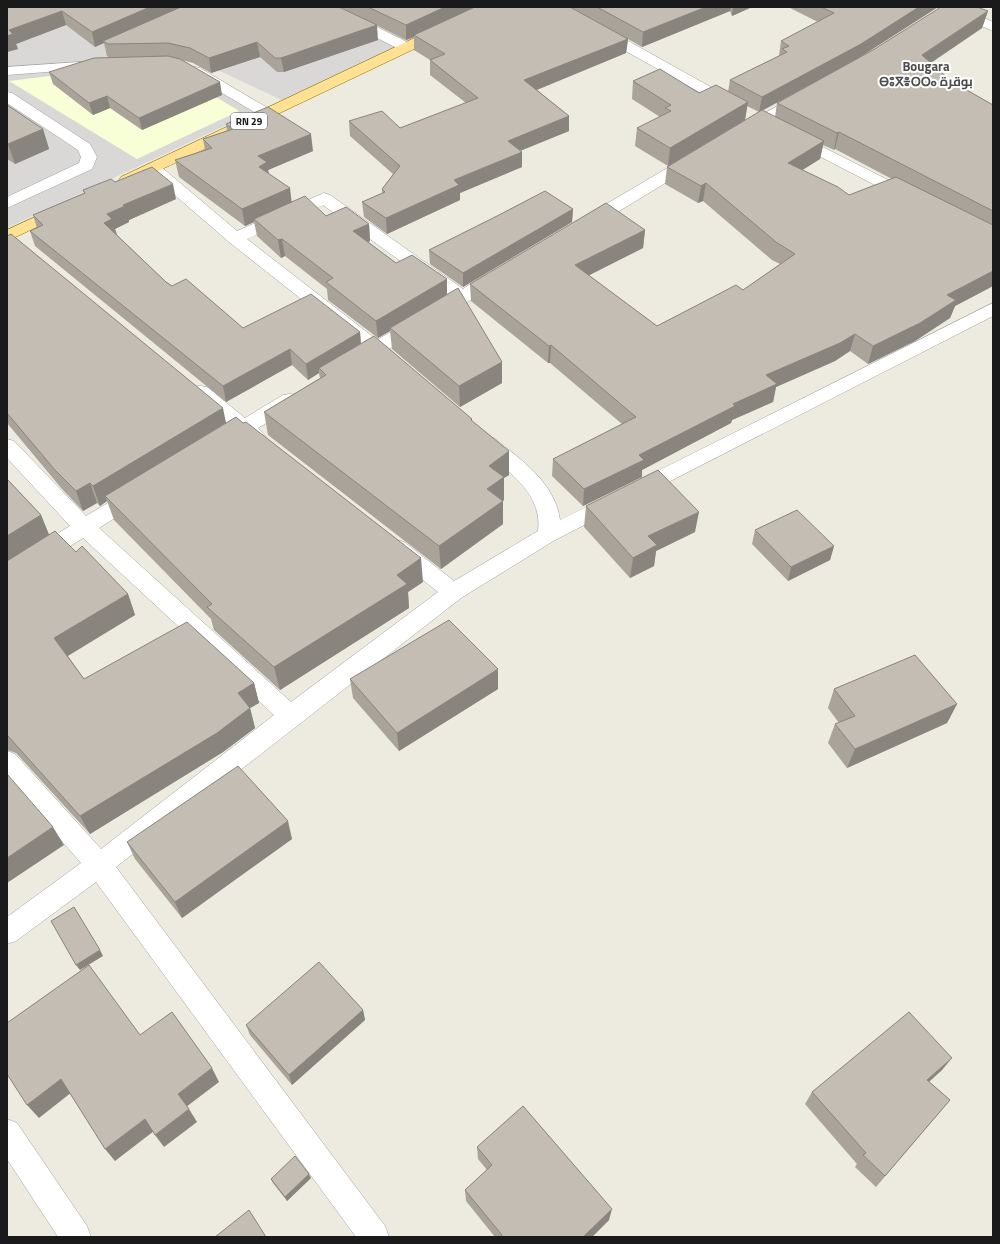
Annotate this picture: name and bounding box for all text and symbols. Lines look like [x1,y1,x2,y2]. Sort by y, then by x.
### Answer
district label: Bougara ⴱⵓⴳⴻⵔⵔⴰ بوقرة [879,56,973,91]
road number: RN 29 [231,113,267,129]

